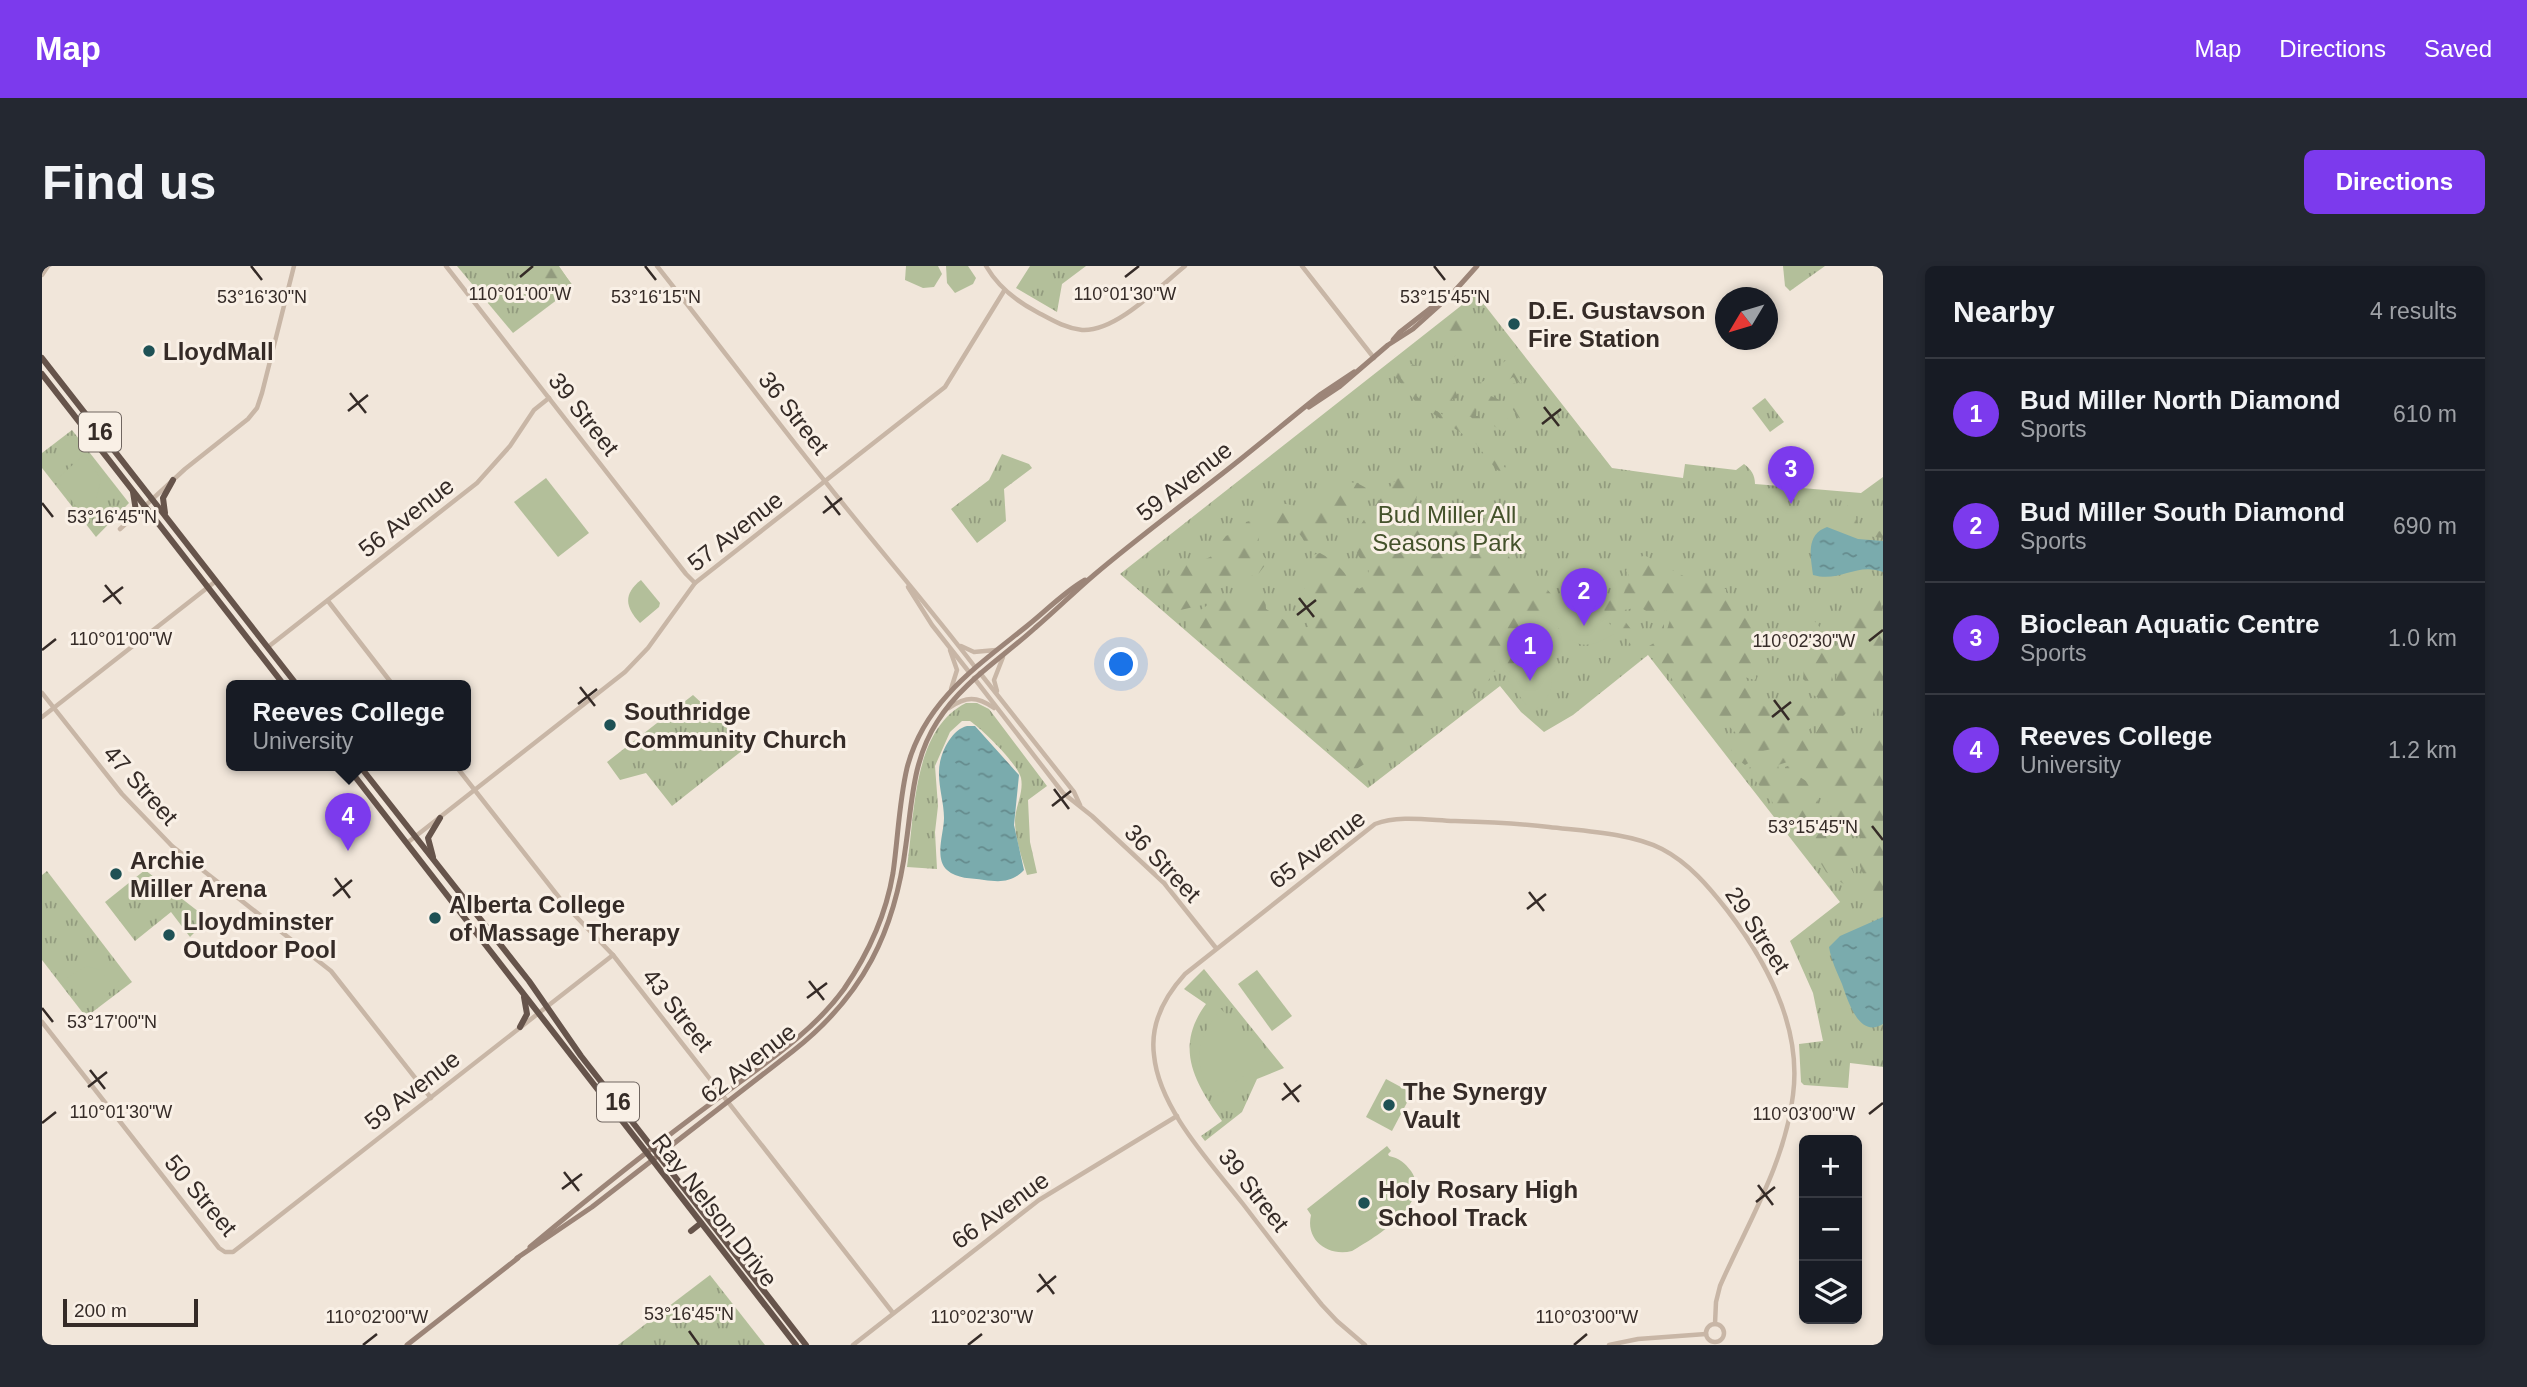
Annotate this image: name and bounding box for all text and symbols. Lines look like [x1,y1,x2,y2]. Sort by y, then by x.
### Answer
text: Map [35,30,101,67]
text: Map [2195,35,2241,62]
text: Directions [2279,35,2386,62]
text: Saved [2424,35,2492,62]
button: Directions [2304,150,2485,214]
text: Find us [42,155,216,209]
text: 110°01'00"W [469,284,571,304]
text: 110°01'30"W [1074,284,1176,304]
text: 53°16'30"N [217,287,307,307]
text: 53°16'15"N [611,287,701,307]
text: 53°15'45"N [1400,287,1490,307]
north arrow [1715,287,1778,350]
text: Nearby [1953,295,2055,328]
place label: D.E. Gustavson Fire Station [1528,297,1705,352]
text: 4 results [2370,298,2457,324]
marker: D.E. Gustavson Fire Station [1506,316,1522,332]
place label: LloydMall [163,338,274,365]
marker: LloydMall [141,343,157,359]
street label: 36 Street [753,366,835,460]
street label: 39 Street [543,367,625,461]
text: Bud Miller North Diamond [2020,385,2341,415]
text: 1 [1970,401,1982,427]
text: 610 m [2393,401,2457,427]
road number: 16 [79,412,121,452]
text: Sports [2020,416,2086,442]
street label: 59 Avenue [1131,436,1237,526]
pin: 3 [1768,446,1814,504]
street label: 56 Avenue [353,472,459,562]
street label: 57 Avenue [682,486,788,576]
text: Bud Miller South Diamond [2020,497,2345,527]
park label: Bud Miller All Seasons Park [1372,501,1523,556]
text: 53°16'45"N [67,507,157,527]
text: 2 [1970,513,1982,539]
text: 690 m [2393,513,2457,539]
text: Sports [2020,528,2086,554]
pin: 2 [1561,568,1607,626]
text: Bioclean Aquatic Centre [2020,609,2320,639]
pin: 1 [1507,623,1553,681]
text: 3 [1970,625,1982,651]
text: 1.0 km [2388,625,2457,651]
text: 110°01'00"W [70,629,172,649]
text: 110°02'30"W [1753,631,1855,651]
text: Sports [2020,640,2086,666]
your location [1104,647,1138,681]
popup [226,680,471,771]
text: Reeves College [252,697,445,727]
place label: Southridge Community Church [624,698,847,753]
marker: Southridge Community Church [602,717,618,733]
text: Reeves College [2020,721,2212,751]
text: University [252,728,353,754]
text: 4 [1970,737,1982,763]
text: 1.2 km [2388,737,2457,763]
street label: 47 Street [98,740,184,830]
text: University [2020,752,2121,778]
pin: 4 [325,793,371,851]
street label: 65 Avenue [1264,804,1370,894]
text: 53°15'45"N [1768,817,1858,837]
street label: 36 Street [1119,819,1207,908]
place label: Archie Miller Arena [130,847,267,902]
marker: Archie Miller Arena [108,866,124,882]
street label: 29 Street [1720,882,1796,978]
place label: Alberta College of Massage Therapy [449,891,680,946]
place label: Lloydminster Outdoor Pool [183,908,336,963]
marker: Alberta College of Massage Therapy [427,910,443,926]
marker: Lloydminster Outdoor Pool [161,927,177,943]
street label: 43 Street [637,963,719,1057]
text: 53°17'00"N [67,1012,157,1032]
street label: 62 Avenue [695,1018,801,1108]
street label: 59 Avenue [359,1045,465,1135]
place label: The Synergy Vault [1403,1078,1548,1133]
road number: 16 [597,1082,639,1122]
marker: The Synergy Vault [1381,1097,1397,1113]
text: 110°01'30"W [70,1102,172,1122]
text: 110°03'00"W [1753,1104,1855,1124]
street label: Ray Nelson Drive [647,1128,783,1292]
map controls [1799,1135,1862,1324]
button: + [1799,1135,1862,1198]
street label: 39 Street [1213,1143,1295,1237]
street label: 50 Street [159,1149,243,1241]
street label: 66 Avenue [946,1166,1054,1254]
place label: Holy Rosary High School Track [1378,1176,1578,1231]
marker: Holy Rosary High School Track [1356,1195,1372,1211]
button: − [1799,1198,1862,1261]
button: layers [1799,1261,1862,1324]
scale bar [63,1296,198,1328]
text: 200 m [74,1300,127,1321]
text: 53°16'45"N [644,1304,734,1324]
text: 110°02'00"W [326,1307,428,1327]
text: 110°02'30"W [931,1307,1033,1327]
text: 110°03'00"W [1536,1307,1638,1327]

